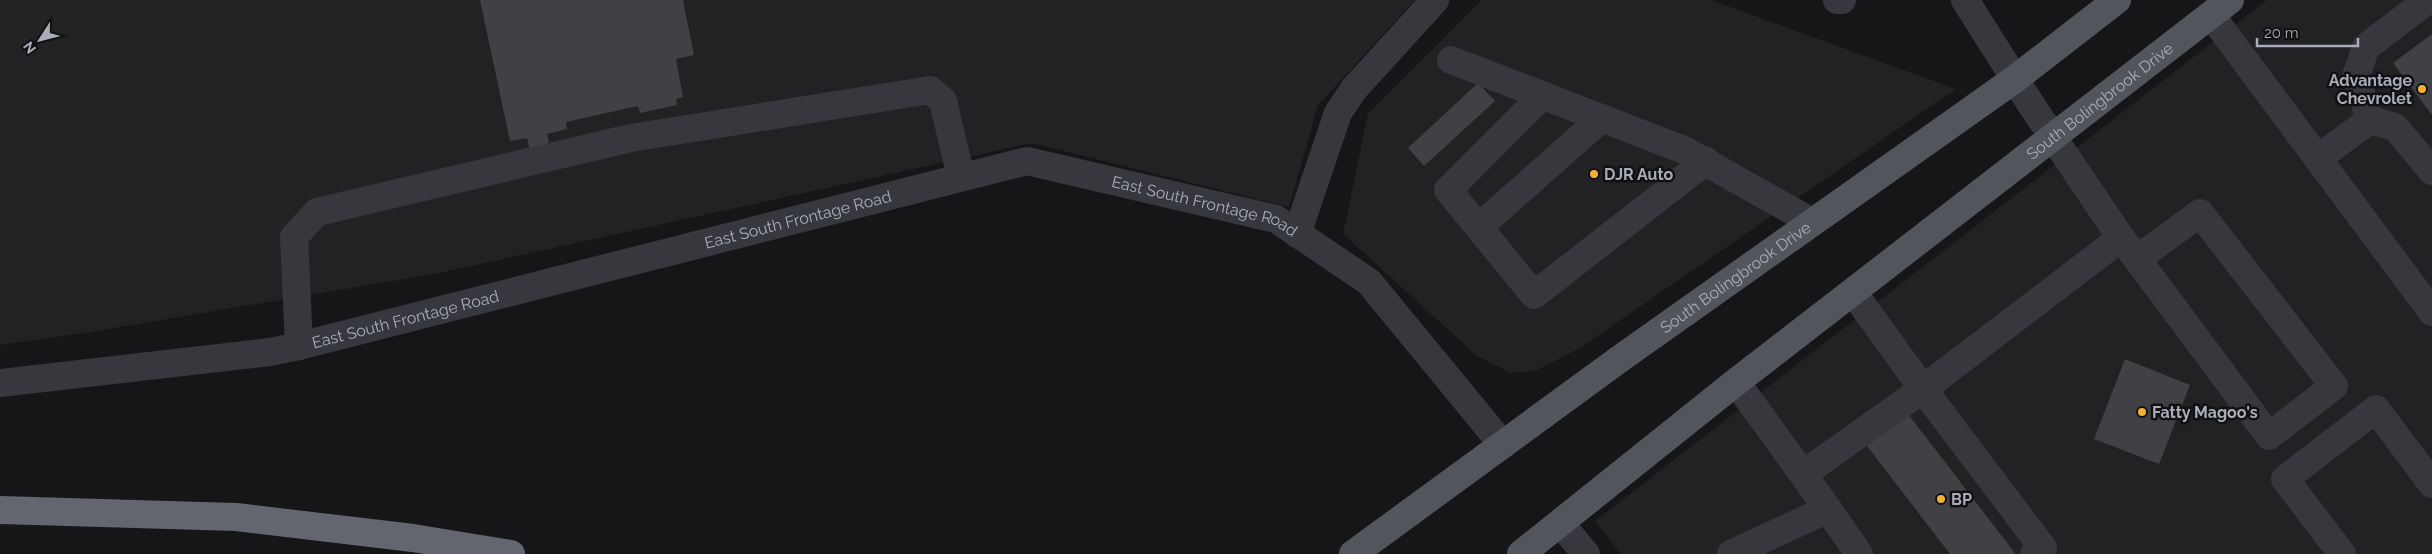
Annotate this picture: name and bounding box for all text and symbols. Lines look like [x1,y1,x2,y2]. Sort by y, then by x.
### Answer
north arrow [15,15,65,65]
scale bar [2257,15,2358,47]
text: 20 m [2264,24,2299,42]
text: N [20,39,39,57]
street label: South Bolingbrook Drive [2023,39,2177,164]
place label: Advantage Chevrolet [2329,71,2412,108]
marker: Advantage Chevrolet [2416,83,2428,95]
place label: DJR Auto [1604,165,1673,184]
marker: DJR Auto [1588,168,1600,180]
street label: East South Frontage Road [1110,172,1301,241]
street label: East South Frontage Road [702,187,893,253]
street label: South Bolingbrook Drive [1657,218,1814,337]
street label: East South Frontage Road [310,287,501,352]
place label: Fatty Magoo's [2152,403,2258,422]
marker: Fatty Magoo's [2136,406,2148,418]
place label: BP [1951,490,1972,509]
marker: BP [1935,493,1947,505]

